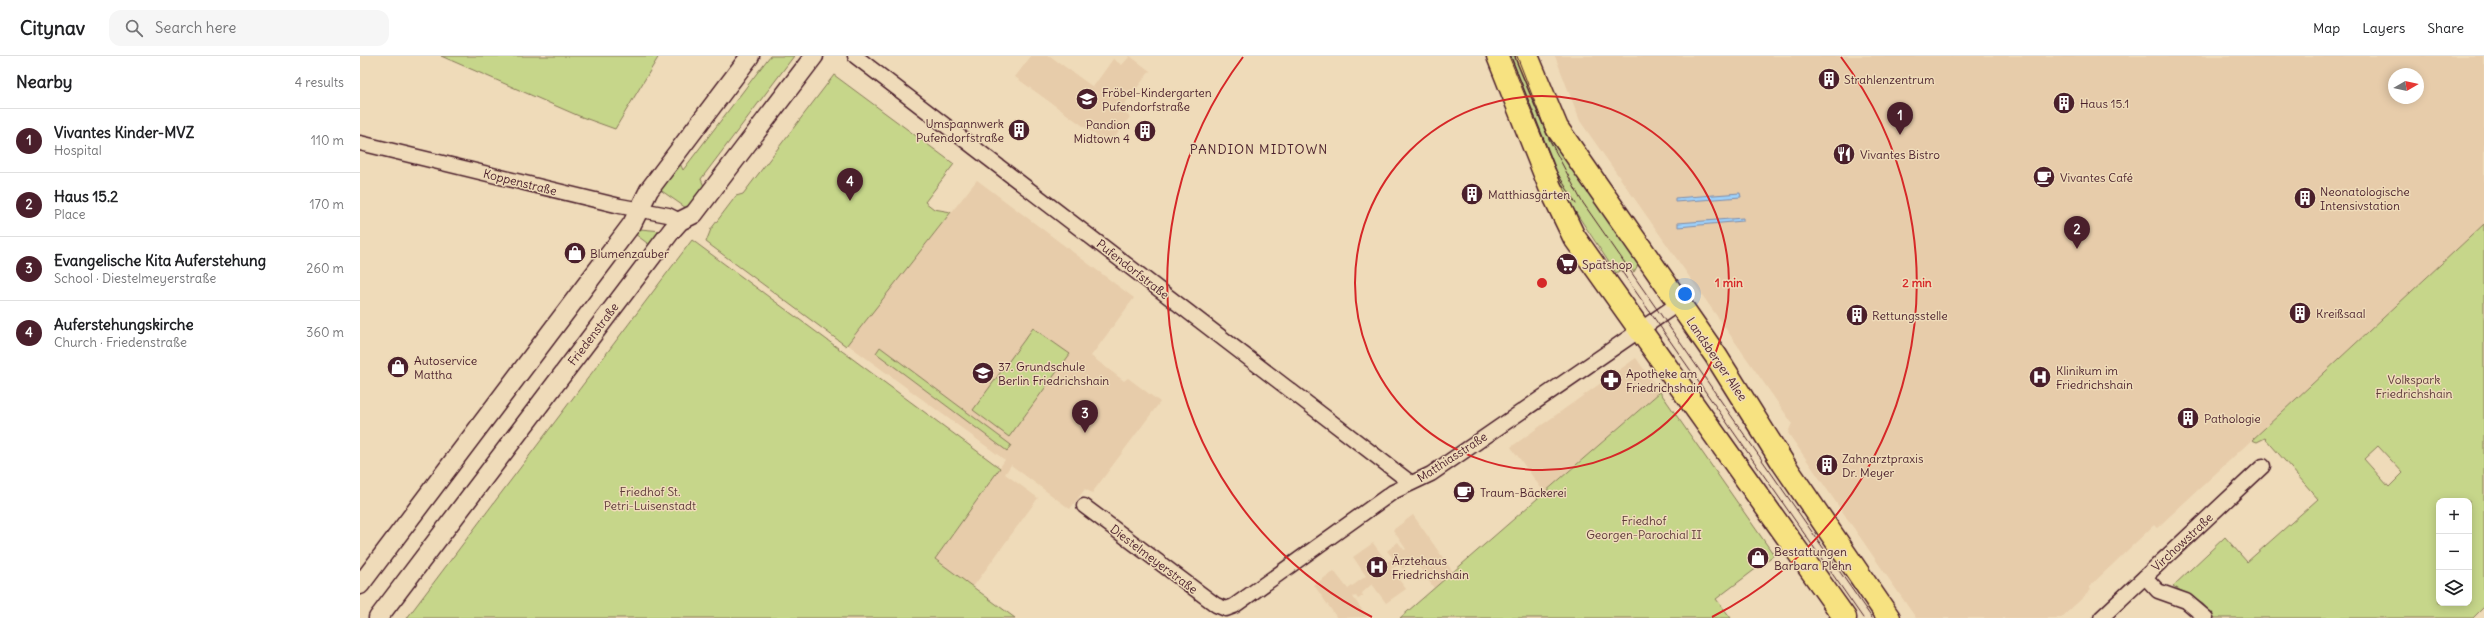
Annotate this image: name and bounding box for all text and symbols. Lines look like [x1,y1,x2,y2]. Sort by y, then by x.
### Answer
search box [109,10,389,46]
text: Citynav [20,16,85,40]
icon: search [123,17,145,39]
text: Search here [155,18,236,37]
text: Map [2313,19,2340,37]
text: Layers [2362,19,2405,37]
text: Share [2427,19,2464,37]
building icon: Strahlenzentrum [1816,66,1842,92]
north arrow [2388,68,2424,104]
text: Nearby [16,71,72,93]
place label: Strahlenzentrum [1844,72,1935,87]
text: 4 results [295,74,344,91]
place label: Fröbel-Kindergarten Pufendorfstraße [1102,85,1212,114]
school or university icon: Fröbel-Kindergarten Pufendorfstraße [1074,86,1100,112]
building icon: Haus 15.1 [2051,90,2077,116]
place label: Haus 15.1 [2080,96,2129,111]
pin: 1 [1887,102,1913,135]
place label: Umspannwerk Pufendorfstraße [916,116,1004,145]
building icon: Umspannwerk Pufendorfstraße [1006,117,1032,143]
place label: Pandion Midtown 4 [1074,117,1130,146]
building icon: Pandion Midtown 4 [1132,118,1158,144]
text: Vivantes Kinder-MVZ [54,123,194,142]
text: 1 [26,132,32,149]
text: 110 m [311,132,344,149]
district label: PANDION MIDTOWN [1190,141,1328,158]
restaurant icon: Vivantes Bistro [1831,141,1857,167]
text: Hospital [54,142,102,159]
place label: Vivantes Bistro [1860,147,1940,162]
cafe icon: Vivantes Café [2031,164,2057,190]
street label: Koppenstraße [482,166,558,198]
pin: 4 [837,168,863,201]
place label: Vivantes Café [2060,170,2133,185]
building icon: Matthiasgärten [1459,181,1485,207]
place label: Neonatologische Intensivstation [2320,184,2410,213]
building icon: Neonatologische Intensivstation [2292,185,2318,211]
text: Haus 15.2 [54,187,118,206]
place label: Matthiasgärten [1488,187,1570,202]
text: 2 [25,196,33,213]
text: 170 m [309,196,344,213]
text: Place [54,206,85,223]
pin: 2 [2064,216,2090,249]
street label: Pufendorfstraße [1094,236,1172,302]
shop icon: Blumenzauber [562,240,588,266]
place label: Blumenzauber [590,246,669,261]
text: Evangelische Kita Auferstehung [54,251,266,270]
supermarket icon: Spätshop [1554,251,1580,277]
place label: Spätshop [1582,257,1633,272]
text: 3 [25,260,33,277]
text: 260 m [306,260,344,277]
text: School · Diestelmeyerstraße [54,270,216,287]
text: 1 min [1715,275,1743,290]
text: 2 min [1902,275,1932,290]
centre of rings [1535,276,1549,290]
your location [1675,284,1695,304]
street label: Friedenstraße [564,300,622,368]
building icon: Kreißsaal [2287,300,2313,326]
building icon: Rettungsstelle [1844,302,1870,328]
place label: Kreißsaal [2316,306,2365,321]
place label: Rettungsstelle [1872,308,1948,323]
street label: Landsberger Allee [1684,314,1750,404]
text: Auferstehungskirche [54,315,194,334]
text: 4 [25,324,33,341]
text: 360 m [306,324,344,341]
text: Church · Friedenstraße [54,334,187,351]
place label: Autoservice Mattha [414,353,477,382]
shop icon: Autoservice Mattha [385,354,411,380]
place label: 37. Grundschule Berlin Friedrichshain [998,359,1109,388]
school or university icon: 37. Grundschule Berlin Friedrichshain [970,360,996,386]
place label: Klinikum im Friedrichshain [2056,363,2133,392]
hospital icon: Klinikum im Friedrichshain [2027,364,2053,390]
place label: Apotheke am Friedrichshain [1626,366,1703,395]
pharmacy icon: Apotheke am Friedrichshain [1598,367,1624,393]
park label: Volkspark Friedrichshain [2376,372,2452,401]
pin: 3 [1072,400,1098,433]
building icon: Pathologie [2175,405,2201,431]
place label: Pathologie [2204,411,2261,426]
street label: Matthiasstraße [1414,429,1490,485]
place label: Zahnarztpraxis Dr. Meyer [1842,451,1923,480]
building icon: Zahnarztpraxis Dr. Meyer [1814,452,1840,478]
cafe icon: Traum-Bäckerei [1451,479,1477,505]
park label: Friedhof St. Petri-Luisenstadt [604,484,696,513]
place label: Traum-Bäckerei [1480,485,1567,500]
map controls [2436,498,2472,606]
button: + [2436,498,2472,534]
street label: Virchowstraße [2148,510,2216,574]
park label: Friedhof Georgen-Parochial II [1586,513,1702,542]
street label: Diestelmeyerstraße [1107,521,1201,597]
button: − [2436,534,2472,570]
place label: Bestattungen Barbara Plehn [1774,544,1852,573]
shop icon: Bestattungen Barbara Plehn [1745,545,1771,571]
place label: Ärztehaus Friedrichshain [1392,553,1469,582]
hospital icon: Ärztehaus Friedrichshain [1364,554,1390,580]
button: layers [2436,570,2472,606]

